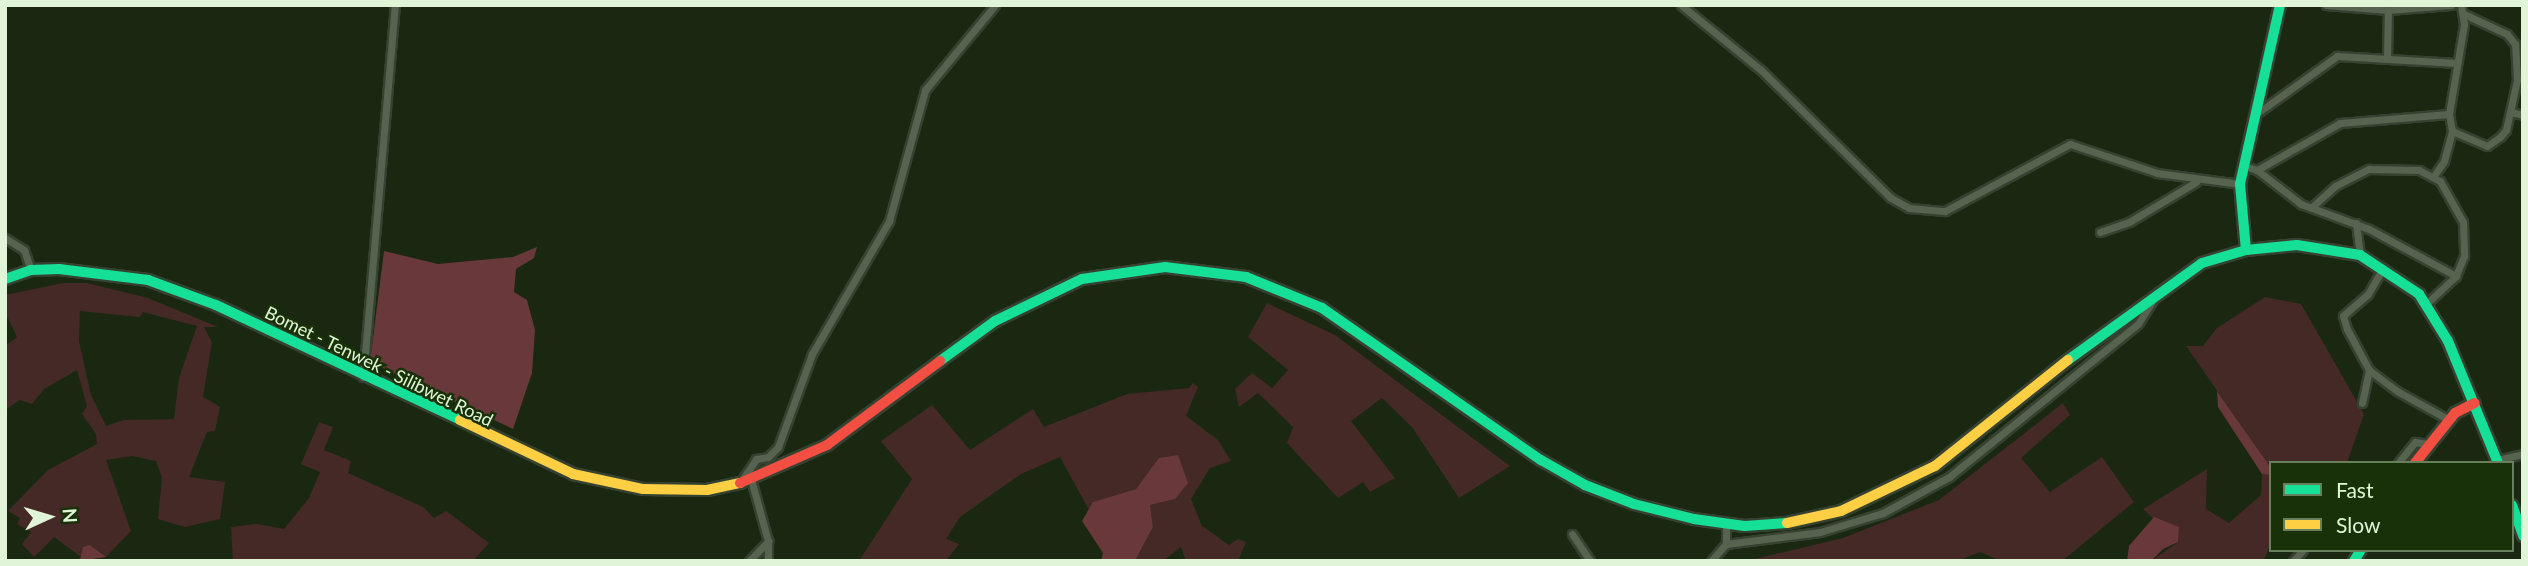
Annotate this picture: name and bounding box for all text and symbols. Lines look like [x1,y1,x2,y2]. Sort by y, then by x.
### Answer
street label: Bomet - Tenwek - Silibwet Road [261,301,497,431]
legend [2269,461,2514,552]
text: Fast [2336,477,2373,502]
north arrow [14,482,84,552]
text: N [58,507,82,524]
text: Slow [2336,512,2380,537]

